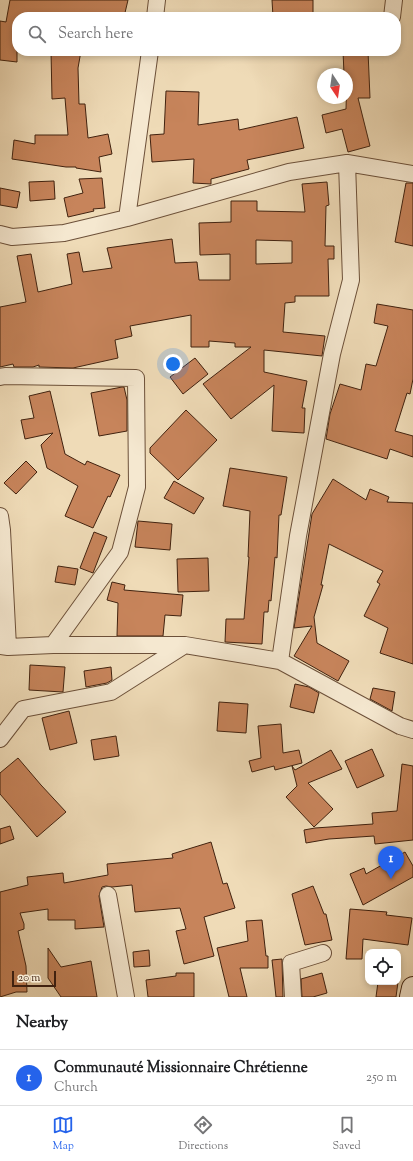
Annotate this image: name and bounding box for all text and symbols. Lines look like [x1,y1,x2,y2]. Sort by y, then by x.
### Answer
search box [12,12,401,56]
icon: search [26,23,48,45]
text: Search here [58,24,133,45]
north arrow [317,68,353,104]
your location [163,354,183,374]
pin: 1 [378,846,404,879]
map controls [365,949,401,985]
button: locate [365,949,401,985]
scale bar [12,969,56,988]
text: 20 m [18,970,40,986]
text: Nearby [16,1011,68,1035]
text: Communauté Missionnaire Chrétienne [54,1058,308,1079]
text: 1 [27,1069,31,1087]
text: 250 m [366,1069,397,1087]
text: Church [54,1079,98,1097]
tab: Map [52,1114,74,1154]
tab: Directions [179,1114,228,1154]
tab: Saved [333,1114,361,1154]

